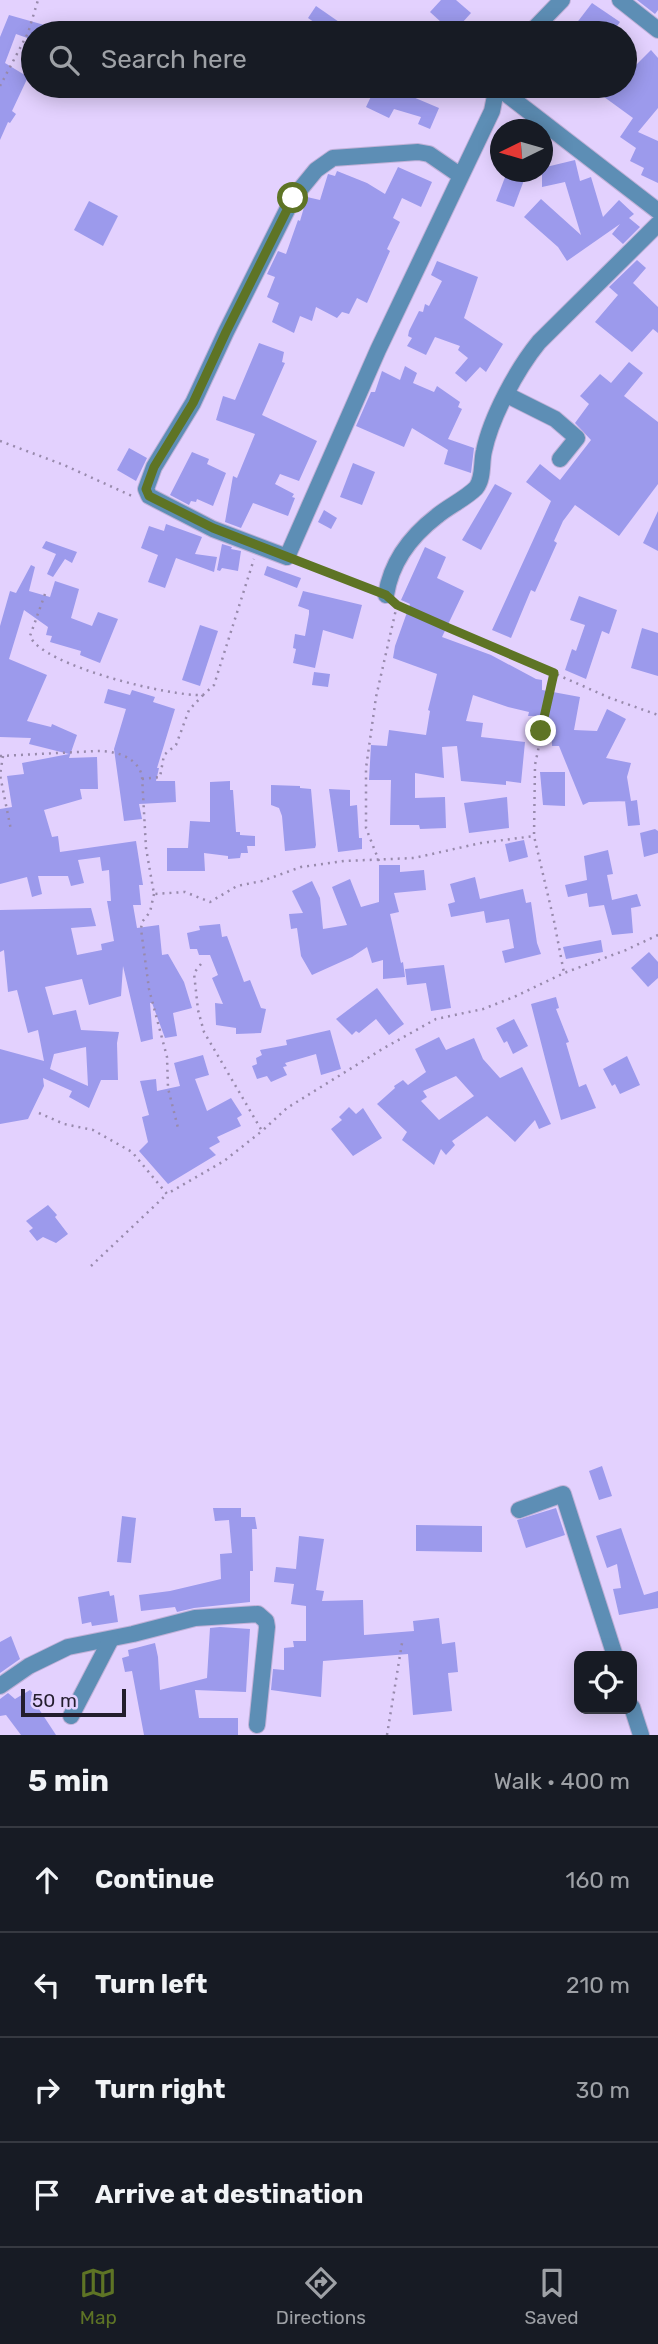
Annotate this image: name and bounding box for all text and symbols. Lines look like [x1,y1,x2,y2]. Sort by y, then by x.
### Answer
search box [21,21,637,98]
icon: search [45,41,83,79]
text: Search here [101,44,247,75]
north arrow [490,119,553,182]
route start [277,182,308,213]
route end [525,715,556,746]
map controls [574,1651,637,1714]
button: locate [574,1651,637,1714]
scale bar [21,1686,126,1718]
text: 50 m [32,1689,77,1712]
text: 5 min [28,1763,109,1799]
text: Walk · 400 m [494,1767,630,1795]
icon: ahead [28,1861,66,1899]
text: Continue [95,1864,214,1895]
text: 160 m [566,1866,630,1894]
icon: left [28,1966,66,2004]
text: Turn left [95,1969,207,2000]
text: 210 m [566,1971,630,1999]
icon: right [28,2071,66,2109]
text: Turn right [95,2074,225,2105]
text: 30 m [575,2076,630,2104]
icon: arrive [28,2176,66,2214]
text: Arrive at destination [95,2179,363,2210]
tab: Map [79,2264,117,2329]
tab: Directions [276,2264,366,2329]
tab: Saved [524,2264,579,2329]

